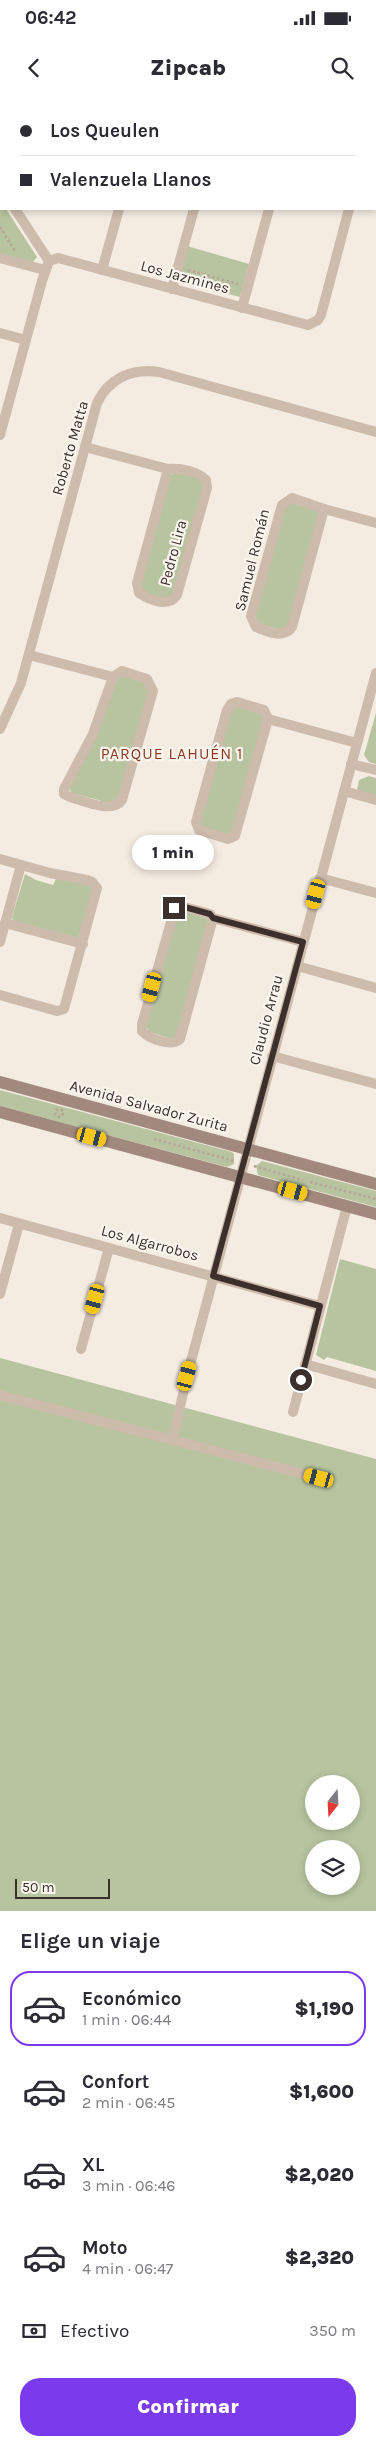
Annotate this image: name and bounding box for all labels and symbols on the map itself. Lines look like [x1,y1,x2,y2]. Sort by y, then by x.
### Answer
street label: Los Jazmines [139,257,231,297]
street label: Roberto Matta [48,399,92,497]
street label: Samuel Román [231,507,273,613]
street label: Pedro Lira [156,518,190,588]
district label: PARQUE LAHUÉN 1 [101,744,243,763]
callout: 1 min [133,836,215,870]
car [304,878,327,910]
route end [163,897,185,919]
car [140,971,163,1003]
street label: Claudio Arrau [245,973,287,1067]
street label: Avenida Salvador Zurita [68,1076,230,1136]
car [75,1126,108,1148]
car [276,1180,309,1202]
street label: Los Algarrobos [99,1221,201,1265]
car [83,1283,106,1315]
car [175,1360,198,1392]
route start [290,1369,312,1391]
car [302,1467,335,1489]
north arrow [305,1775,360,1830]
scale bar [15,1876,110,1899]

